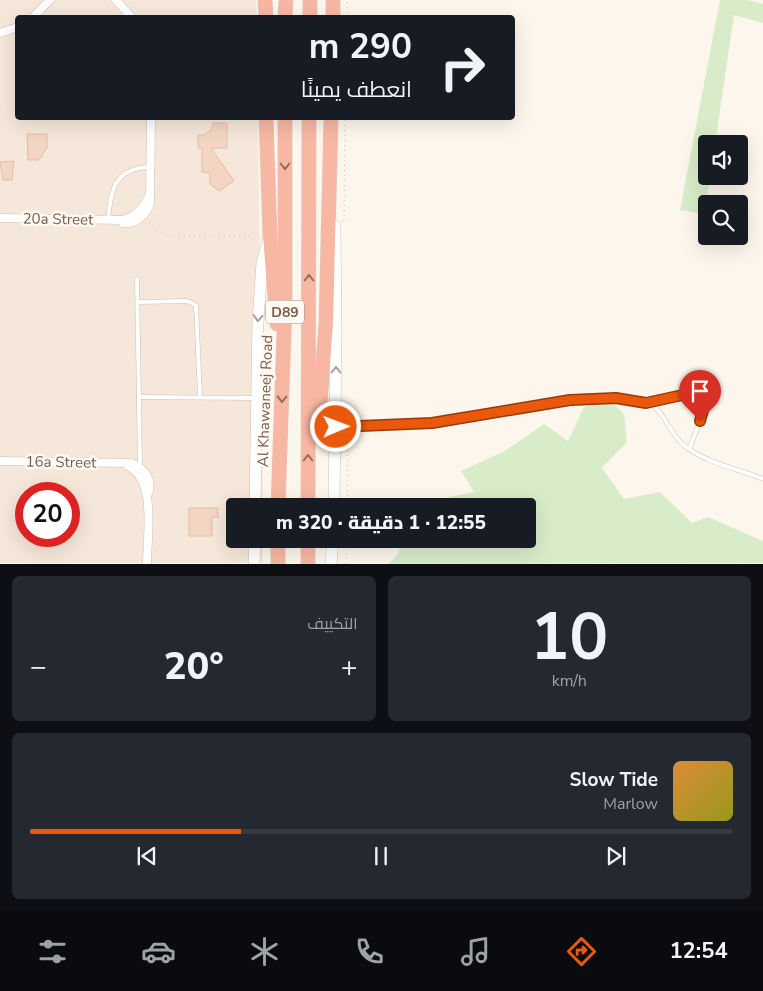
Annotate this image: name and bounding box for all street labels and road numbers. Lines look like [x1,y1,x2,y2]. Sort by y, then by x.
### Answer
street label: 20a Street [22,208,94,230]
road number: D89 [266,300,304,324]
street label: Al Khawaneej Road [253,335,277,467]
street label: 16a Street [25,451,97,473]

